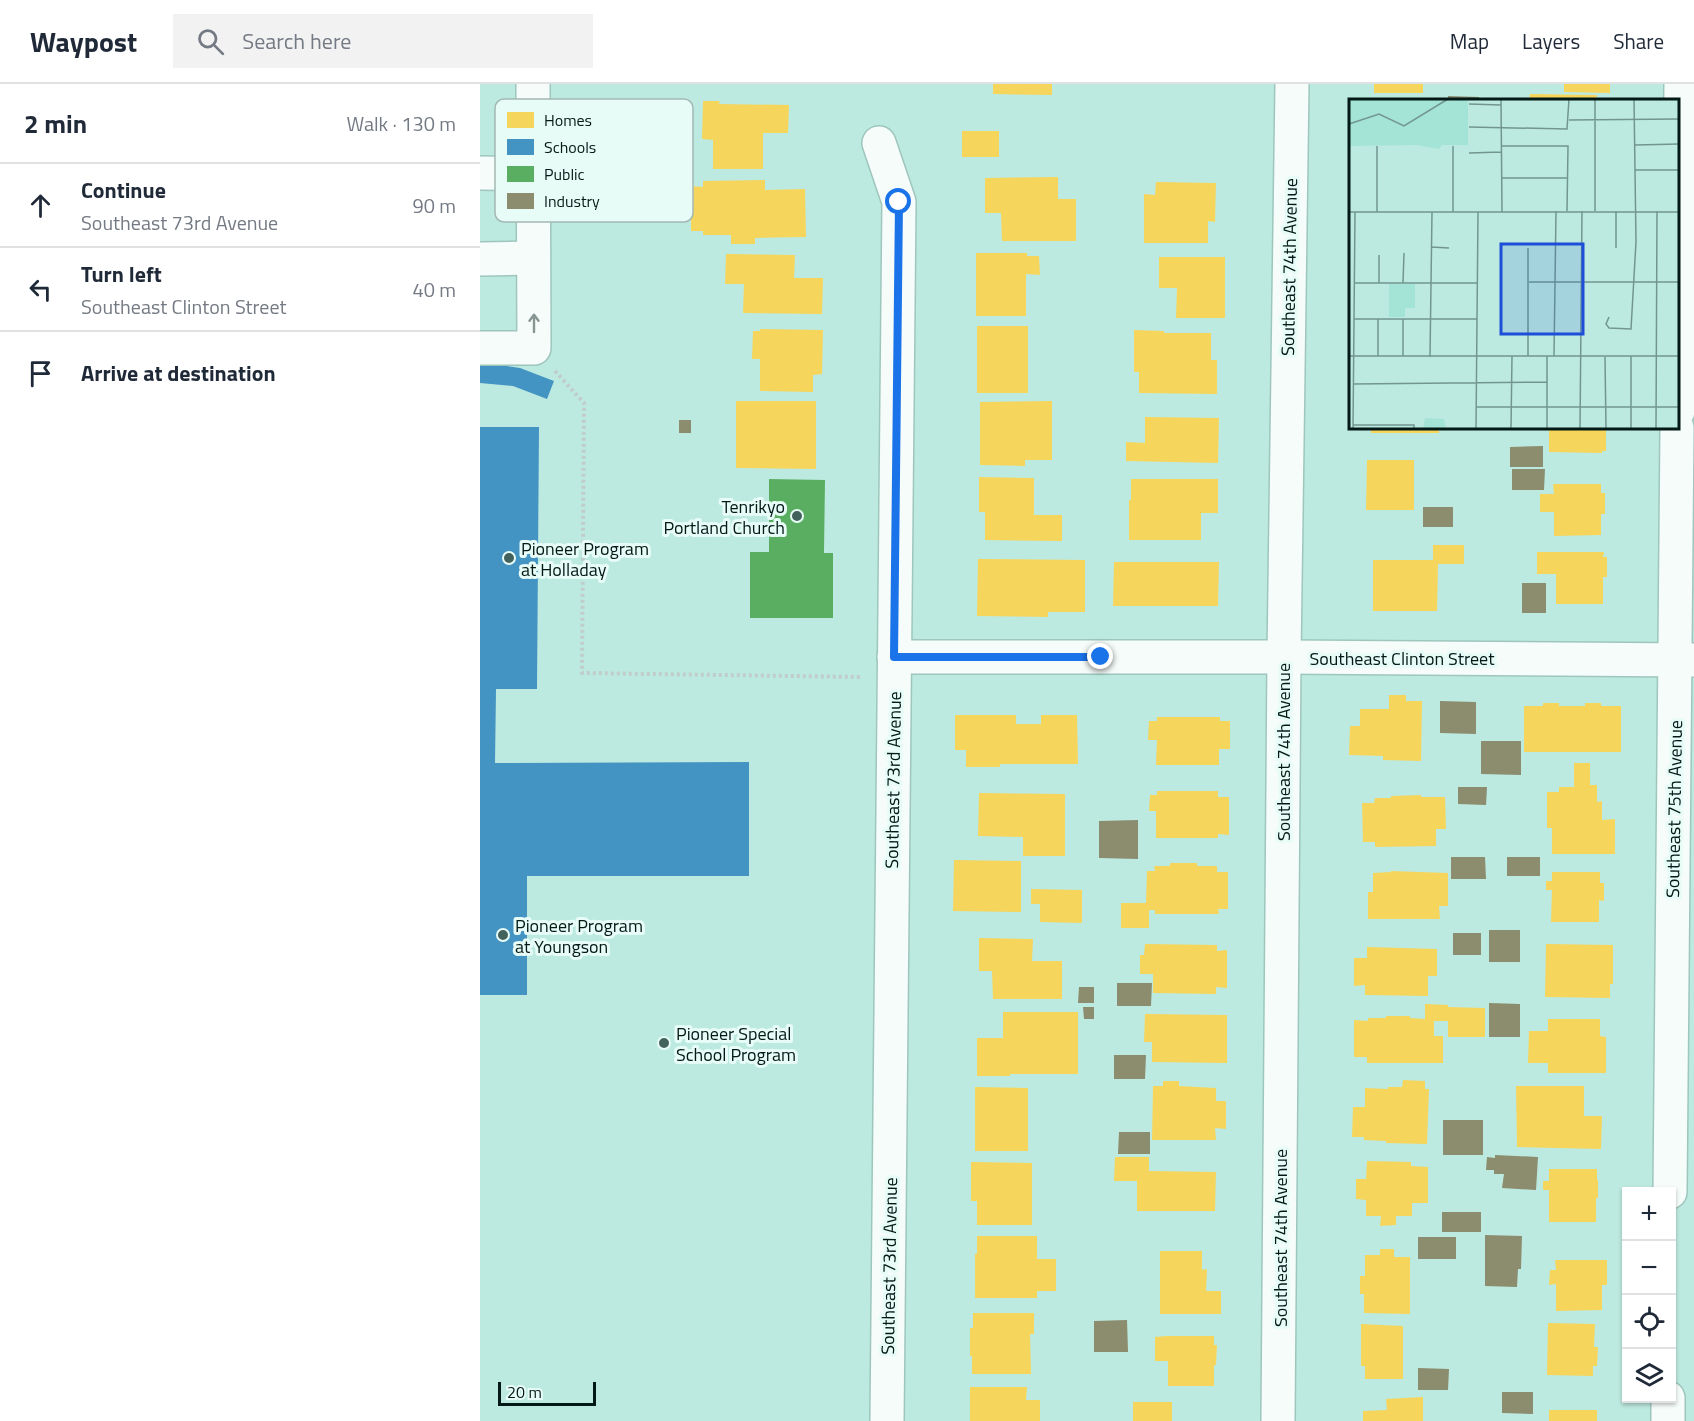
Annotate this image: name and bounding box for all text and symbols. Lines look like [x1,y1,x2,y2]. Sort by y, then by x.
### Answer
search box [173,14,593,68]
text: Waypost [30,20,137,63]
text: Search here [242,24,351,58]
icon: search [194,25,227,58]
text: Map [1450,25,1489,57]
text: Layers [1522,25,1580,57]
text: Share [1613,25,1664,57]
legend [495,99,693,222]
inset map [1349,99,1679,429]
text: 2 min [24,104,87,143]
text: Walk · 130 m [347,108,456,139]
text: Homes [544,108,592,132]
text: Schools [544,135,596,159]
text: Public [544,162,585,186]
text: Continue [81,173,166,207]
street label: Southeast 74th Avenue [1274,178,1304,356]
route start [885,188,911,214]
icon: ahead [24,189,57,222]
text: Industry [544,189,600,213]
text: 90 m [412,190,456,221]
text: Southeast 73rd Avenue [81,207,278,238]
text: Turn left [81,257,162,291]
icon: left [24,273,57,306]
text: 40 m [412,274,456,305]
text: Southeast Clinton Street [81,291,286,322]
one-way arrow [528,314,540,334]
text: Arrive at destination [81,356,276,390]
icon: arrive [24,357,57,390]
place label: Tenrikyo Portland Church [663,493,785,541]
marker: Tenrikyo Portland Church [790,509,804,523]
place label: Pioneer Program at Holladay [521,535,649,583]
marker: Pioneer Program at Holladay [502,551,516,565]
route end [1087,643,1113,669]
street label: Southeast Clinton Street [1310,645,1495,672]
street label: Southeast 74th Avenue [1270,663,1297,841]
street label: Southeast 73rd Avenue [878,691,908,869]
street label: Southeast 75th Avenue [1659,720,1689,898]
place label: Pioneer Program at Youngson [515,912,643,960]
marker: Pioneer Program at Youngson [496,928,510,942]
place label: Pioneer Special School Program [676,1020,796,1068]
marker: Pioneer Special School Program [657,1036,671,1050]
street label: Southeast 74th Avenue [1267,1149,1294,1327]
street label: Southeast 73rd Avenue [874,1177,904,1355]
map controls [1622,1187,1676,1403]
button: + [1622,1187,1676,1241]
button: − [1622,1241,1676,1295]
button: locate [1622,1295,1676,1349]
button: layers [1622,1349,1676,1403]
scale bar [498,1379,596,1406]
text: 20 m [507,1380,542,1404]

